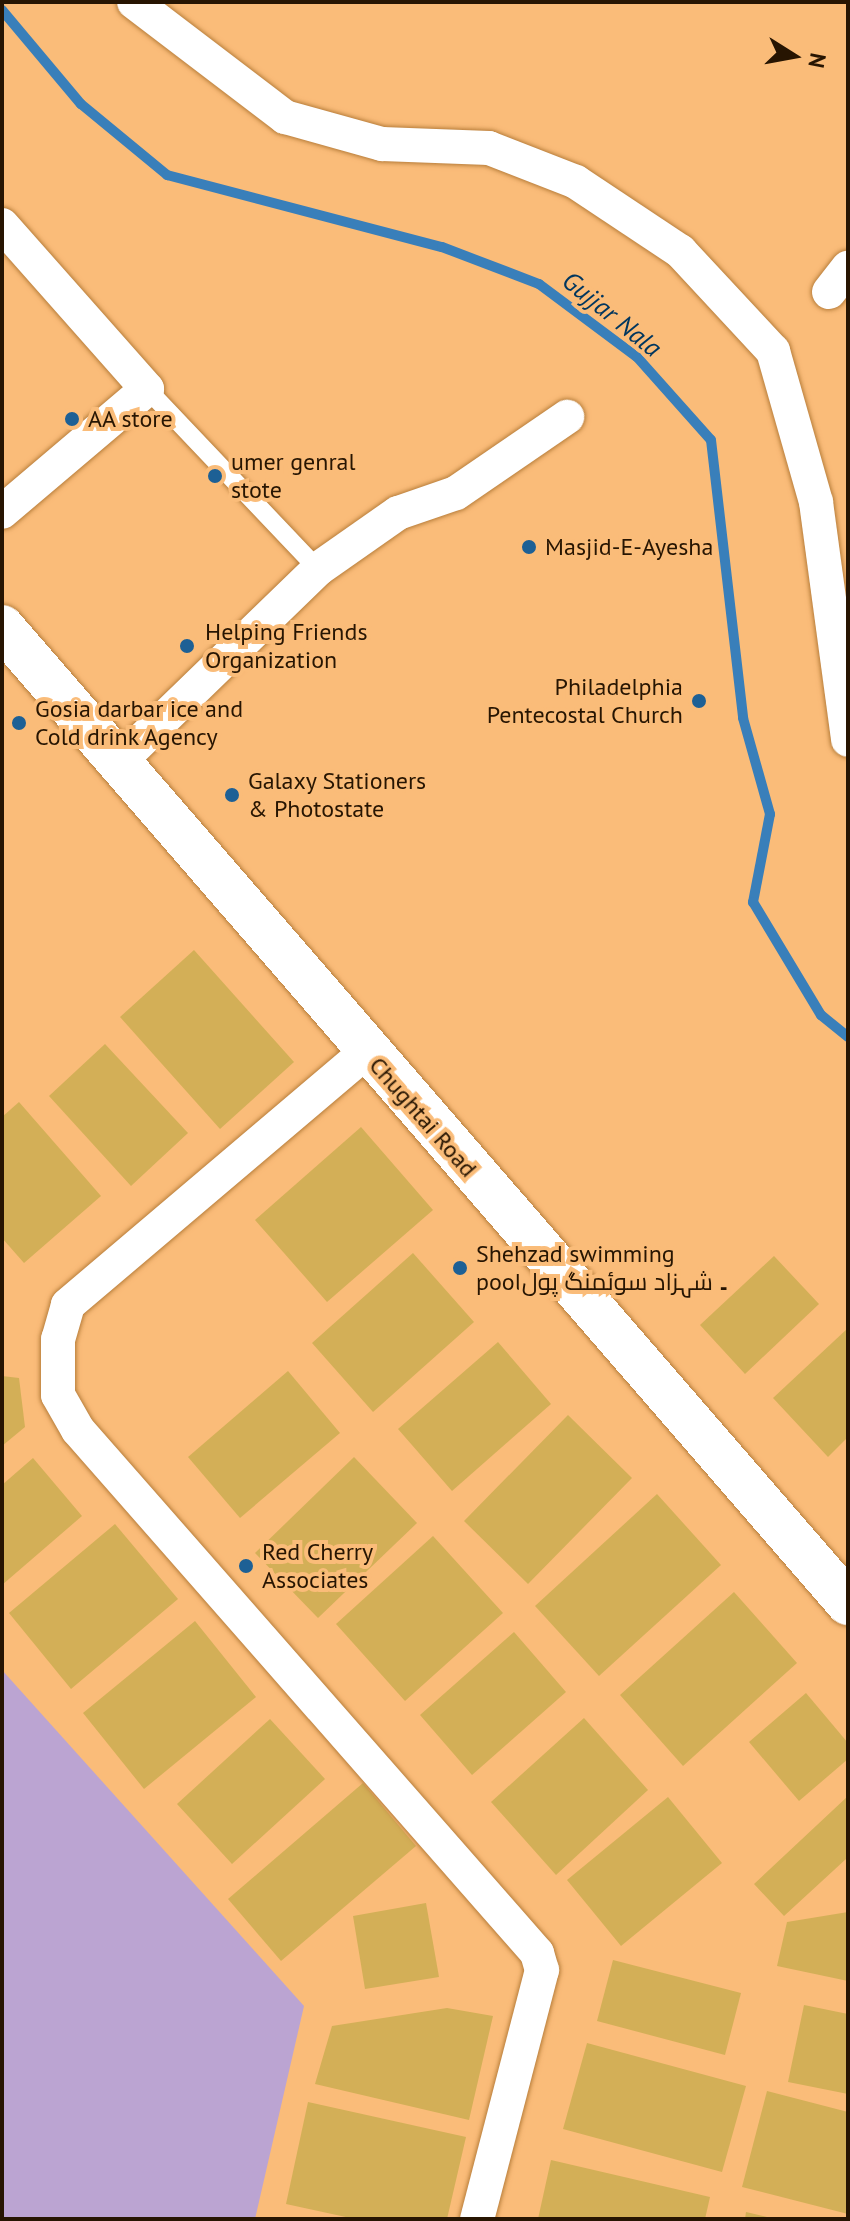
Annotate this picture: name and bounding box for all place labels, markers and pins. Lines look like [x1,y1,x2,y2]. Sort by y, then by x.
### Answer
place label: AA store [88,405,174,433]
marker: AA store [63,410,81,428]
place label: umer genral stote [231,448,355,504]
marker: umer genral stote [206,467,224,485]
place label: Masjid-E-Ayesha [545,533,713,561]
marker: Masjid-E-Ayesha [520,538,538,556]
place label: Helping Friends Organization [205,618,368,674]
marker: Helping Friends Organization [176,635,198,657]
place label: Philadelphia Pentecostal Church [487,673,683,729]
marker: Philadelphia Pentecostal Church [690,692,708,710]
place label: Gosia darbar ice and Cold drink Agency [35,695,243,751]
marker: Gosia darbar ice and Cold drink Agency [10,714,28,732]
place label: Galaxy Stationers & Photostate [248,767,427,823]
marker: Galaxy Stationers & Photostate [223,786,241,804]
place label: Shehzad swimming pool۔ شہزاد سوئمنگ پول [476,1240,728,1296]
marker: Shehzad swimming pool۔ شہزاد سوئمنگ پول [451,1259,469,1277]
place label: Red Cherry Associates [262,1538,373,1594]
marker: Red Cherry Associates [237,1557,255,1575]

